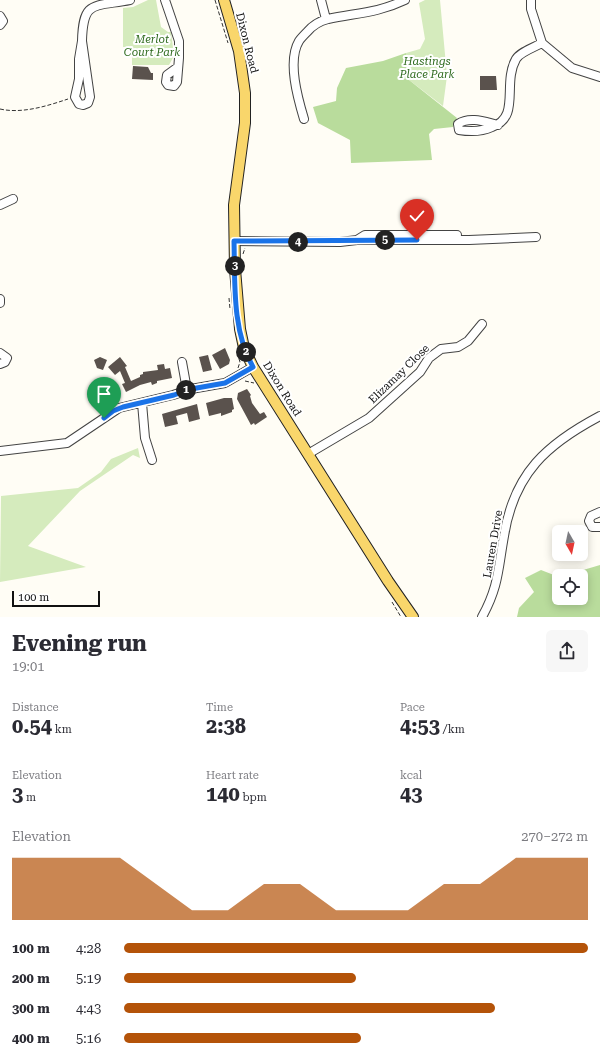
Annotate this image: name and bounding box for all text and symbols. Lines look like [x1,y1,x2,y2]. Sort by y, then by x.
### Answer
street label: Dixon Road [233,11,261,75]
park label: Merlot Court Park [124,33,180,59]
park label: Hastings Place Park [399,55,454,81]
pin [400,199,434,240]
icon: check [406,205,428,227]
pin: 5 [375,230,395,250]
pin: 4 [288,232,308,252]
text: 5 [382,233,388,246]
text: 4 [295,235,301,248]
pin: 3 [225,256,245,276]
text: 3 [232,259,238,272]
pin: 2 [236,342,256,362]
street label: Elizamay Close [366,342,432,406]
text: 2 [243,345,249,358]
street label: Dixon Road [260,359,304,419]
pin [87,377,121,418]
pin: 1 [176,380,196,400]
icon: arrive [93,383,115,405]
text: 1 [183,383,189,396]
street label: Lauren Drive [481,509,505,579]
north arrow [552,525,588,561]
map controls [552,525,588,605]
button: locate [552,569,588,605]
scale bar [12,589,100,608]
text: 100 m [18,591,49,604]
button: share [546,630,588,672]
text: Evening run [12,631,147,656]
text: 19:01 [12,659,44,674]
text: Distance [12,701,59,714]
text: Time [206,701,233,714]
text: Pace [400,701,425,714]
text: 0.54 [12,714,52,738]
text: 2:38 [206,714,246,738]
text: 4:53 [400,714,440,738]
text: km [52,723,72,736]
text: /km [440,723,465,736]
text: Elevation [12,769,62,782]
text: Heart rate [206,769,259,782]
text: kcal [400,769,422,782]
text: 3 [12,782,23,806]
text: 140 [206,782,240,806]
text: 43 [400,782,422,806]
text: m [23,791,36,804]
text: bpm [240,791,267,804]
text: Elevation [12,829,71,844]
text: 270–272 m [521,829,588,844]
text: 100 m [12,941,50,956]
text: 4:28 [76,941,101,956]
text: 200 m [12,971,50,986]
text: 5:19 [76,971,101,986]
text: 300 m [12,1001,50,1016]
text: 4:43 [76,1001,101,1016]
text: 400 m [12,1031,50,1046]
text: 5:16 [76,1031,101,1046]

